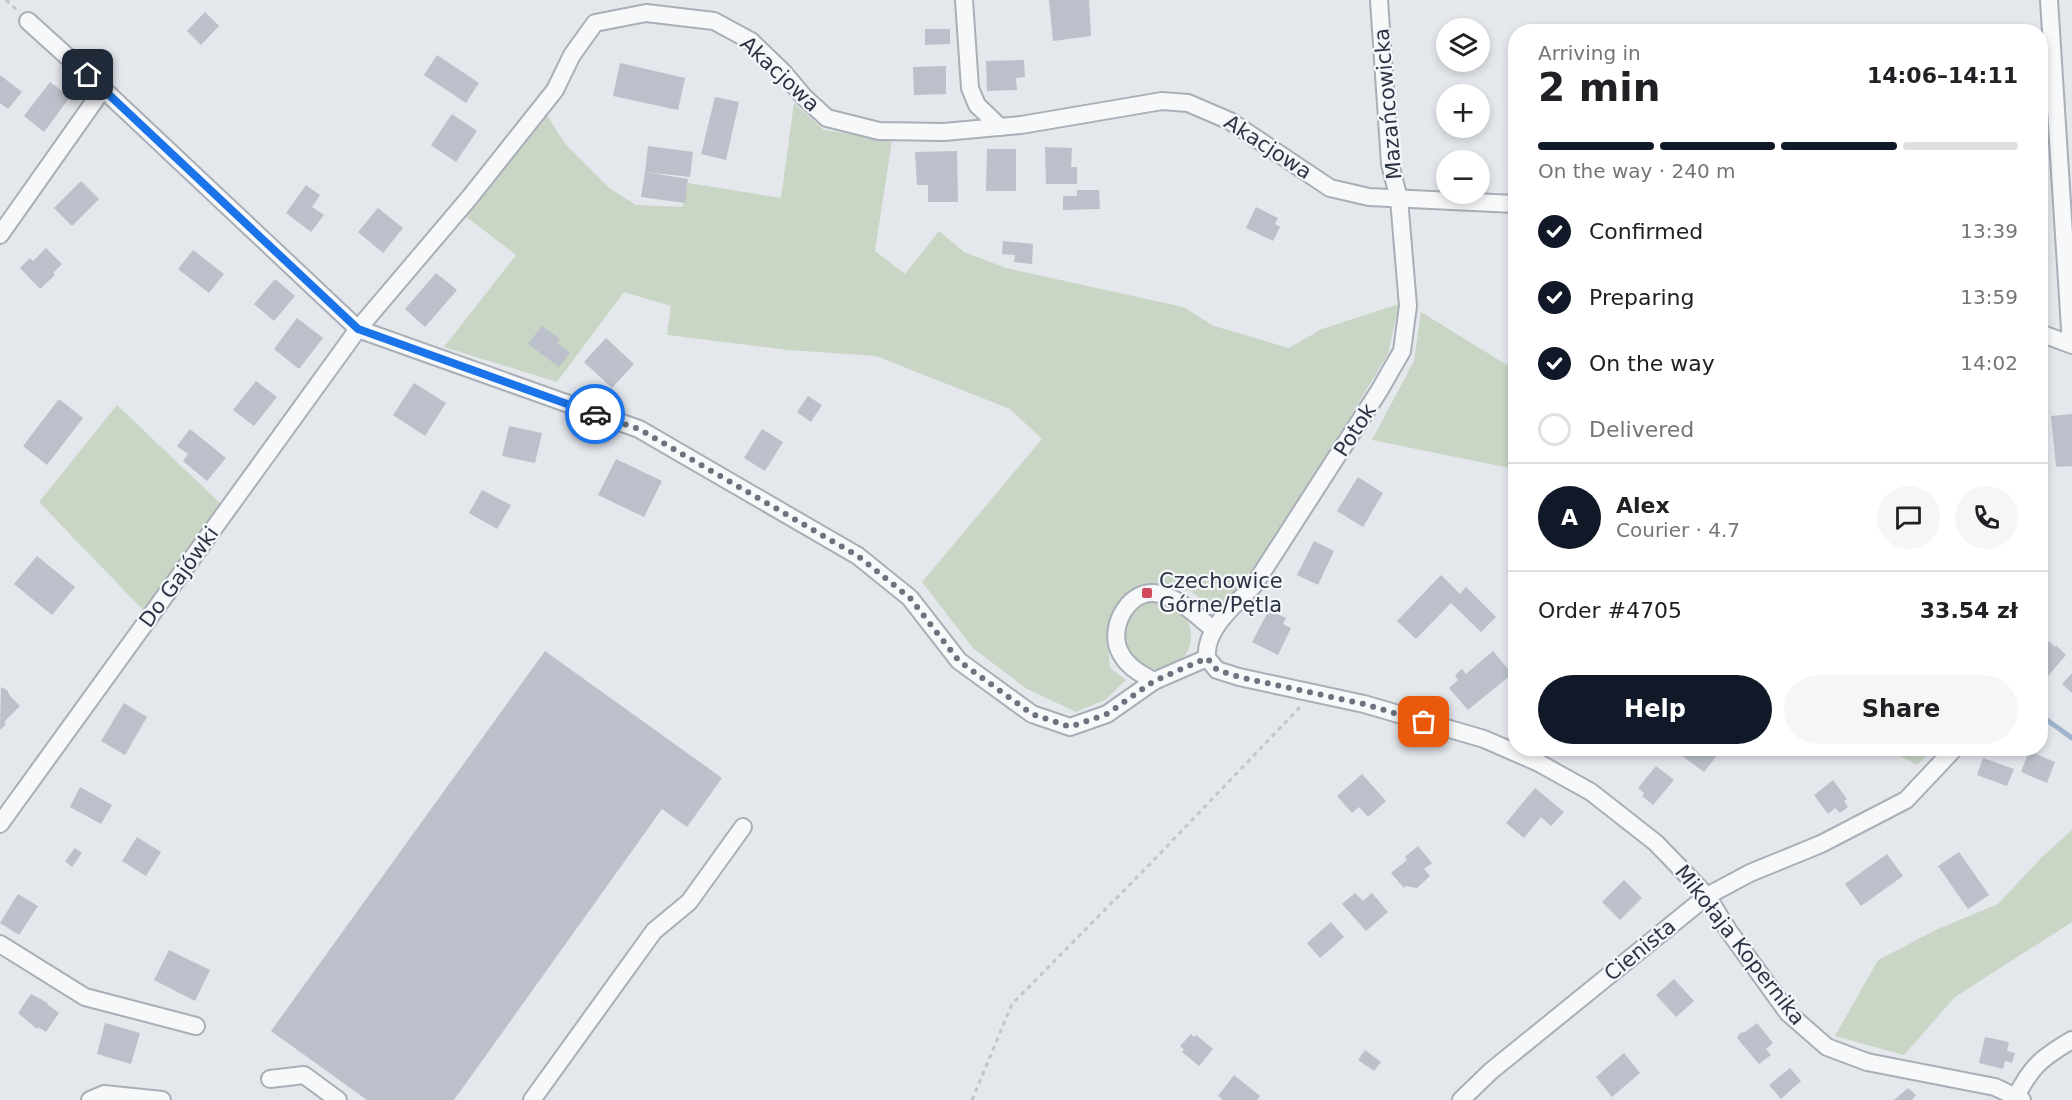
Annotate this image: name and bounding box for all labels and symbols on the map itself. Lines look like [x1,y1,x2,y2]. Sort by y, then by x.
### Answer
street label: Mazańcowicka [1369,27,1407,181]
street label: Akacjowa [735,31,825,117]
pin [62,49,113,100]
street label: Akacjowa [1220,110,1316,184]
courier [565,384,625,444]
street label: Potok [1329,398,1381,461]
street label: Do Gajówki [134,522,224,632]
place label: Czechowice Górne/Pętla [1159,569,1283,617]
marker: Czechowice Górne/Pętla [1140,586,1154,600]
pin [1398,696,1449,747]
street label: Mikołaja Kopernika [1670,860,1810,1030]
street label: Cienista [1600,914,1680,986]

